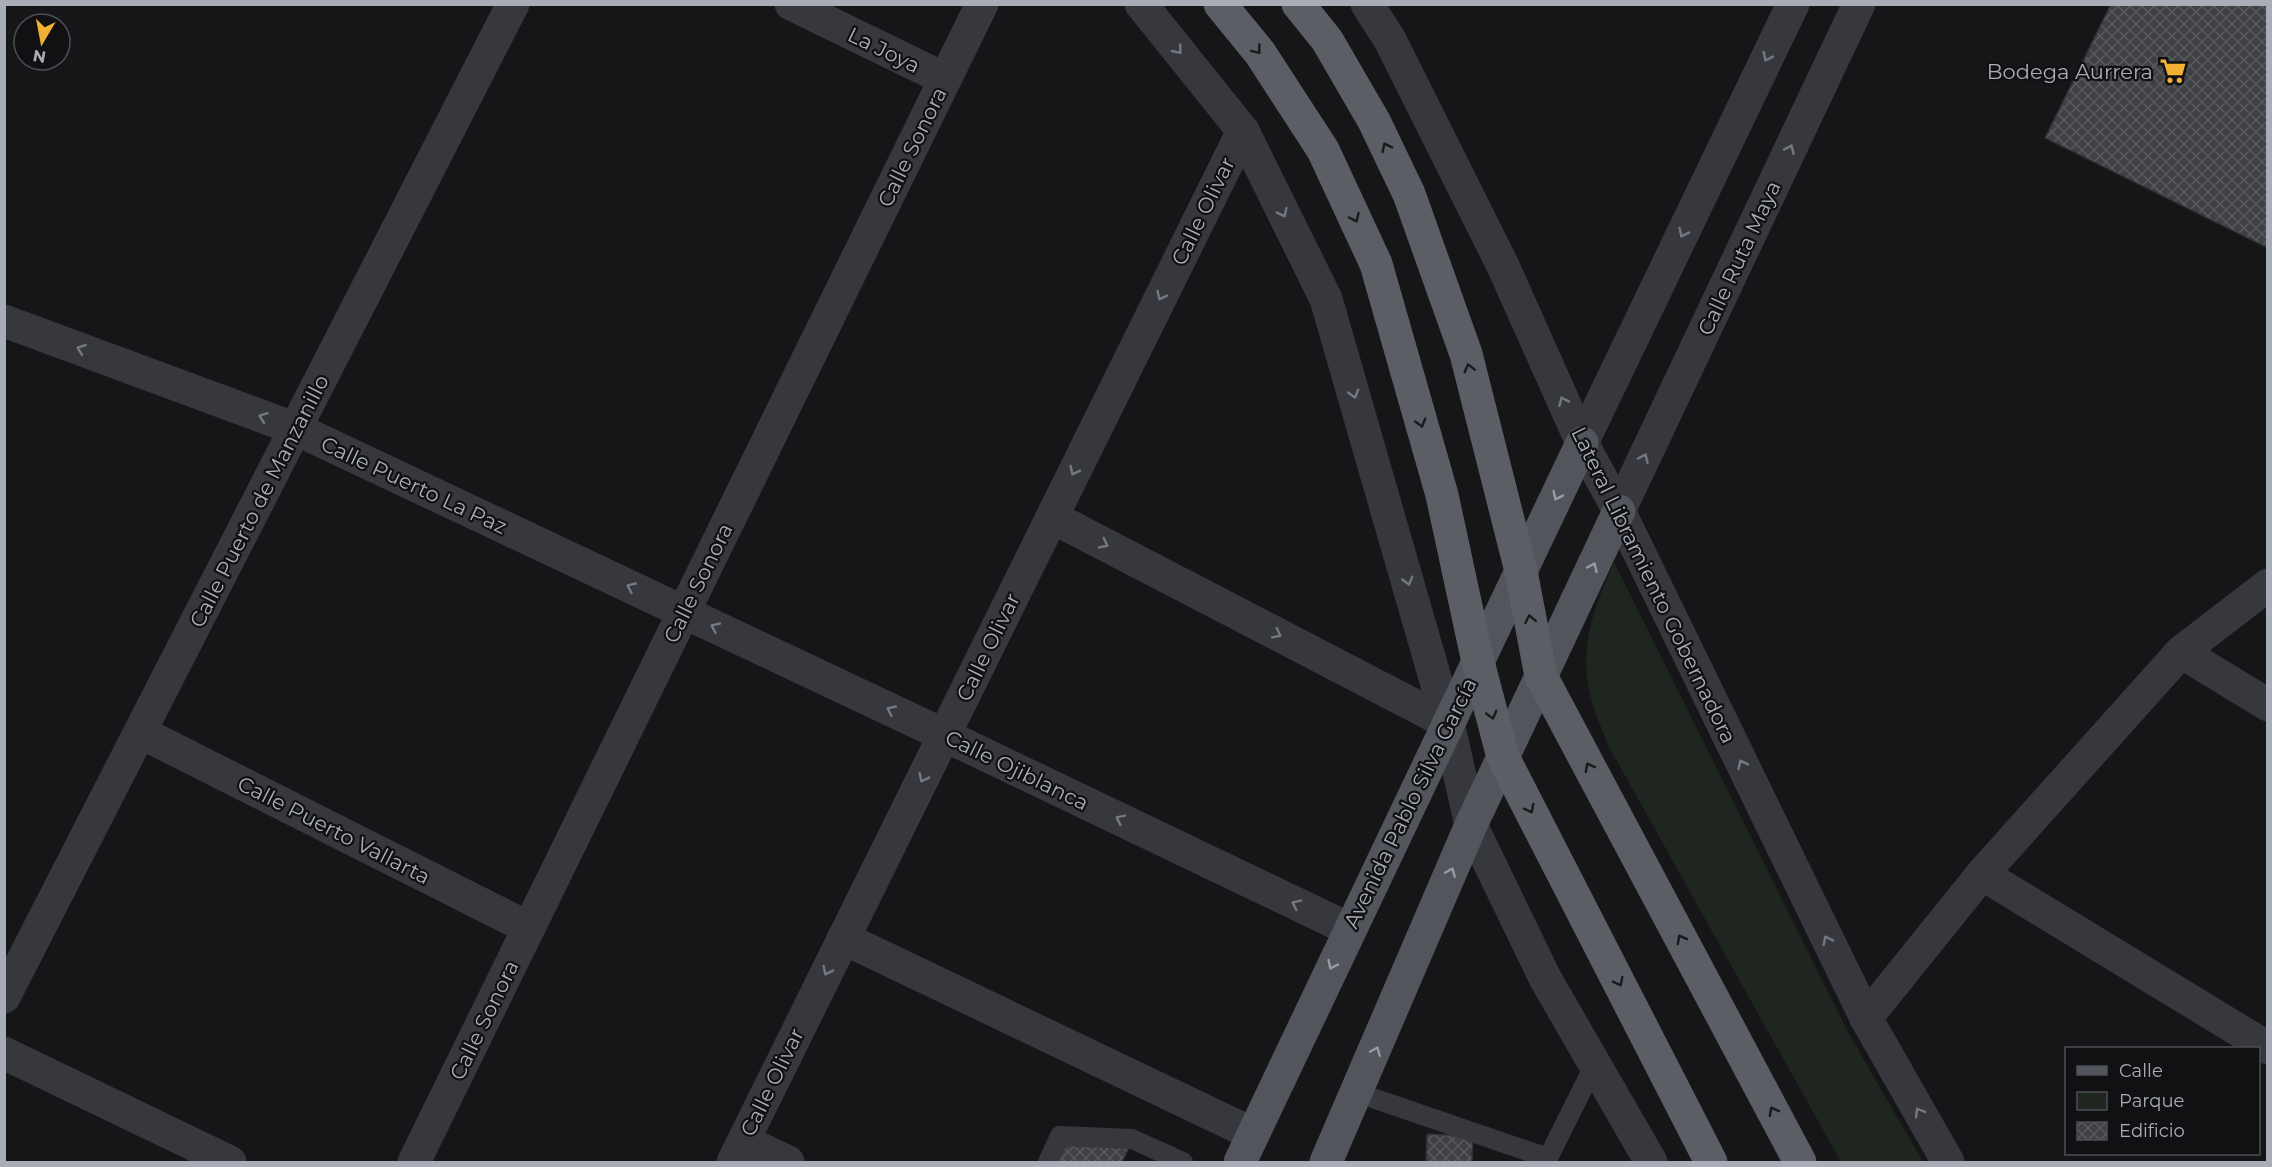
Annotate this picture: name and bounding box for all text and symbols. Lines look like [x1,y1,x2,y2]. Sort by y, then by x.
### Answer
north arrow [12,12,72,72]
street label: La Joya [844,22,924,78]
one-way arrow [1170,43,1181,54]
one-way arrow [1250,43,1261,54]
text: N [31,46,48,67]
one-way arrow [1763,51,1775,62]
supermarket icon: Bodega Aurrera [2158,56,2188,86]
place label: Bodega Aurrera [1987,59,2153,84]
street label: Calle Sonora [872,83,952,211]
one-way arrow [1381,142,1393,153]
one-way arrow [1783,145,1795,156]
street label: Calle Olivar [1166,153,1240,269]
street label: Calle Ruta Maya [1692,177,1786,339]
one-way arrow [1276,206,1288,217]
one-way arrow [1347,212,1359,223]
one-way arrow [1678,227,1690,238]
one-way arrow [1157,290,1168,301]
one-way arrow [76,344,86,357]
one-way arrow [1464,363,1477,373]
street label: Calle Puerto de Manzanillo [184,370,334,632]
one-way arrow [1347,388,1359,399]
one-way arrow [1559,397,1571,408]
one-way arrow [259,412,270,424]
one-way arrow [1414,417,1426,428]
street label: Lateral Libramiento Gobernadora [1566,423,1742,747]
street label: Calle Puerto La Paz [317,431,511,539]
one-way arrow [1637,454,1649,465]
one-way arrow [1070,465,1082,476]
one-way arrow [1552,490,1564,501]
street label: Calle Sonora [658,519,738,647]
one-way arrow [1097,537,1108,548]
one-way arrow [1585,562,1597,573]
one-way arrow [1401,575,1413,586]
one-way arrow [626,583,637,595]
street label: Calle Olivar [951,589,1025,705]
one-way arrow [1524,614,1537,624]
one-way arrow [710,622,721,634]
one-way arrow [1270,627,1281,638]
street label: Avenida Pablo Silva García [1338,674,1482,932]
one-way arrow [887,705,898,717]
one-way arrow [1484,709,1497,719]
street label: Calle Ojiblanca [941,725,1093,815]
one-way arrow [1738,760,1750,771]
one-way arrow [1585,763,1596,773]
street label: Calle Puerto Vallarta [234,771,434,889]
one-way arrow [918,771,930,782]
one-way arrow [1522,803,1534,814]
one-way arrow [1116,815,1127,827]
one-way arrow [1444,867,1456,878]
one-way arrow [1292,899,1303,911]
one-way arrow [1677,935,1688,945]
one-way arrow [1823,935,1835,946]
street label: Calle Sonora [444,956,524,1084]
one-way arrow [1328,959,1340,970]
one-way arrow [823,965,835,976]
one-way arrow [1611,976,1623,987]
street label: Calle Olivar [735,1024,809,1140]
one-way arrow [1369,1047,1381,1058]
legend [2065,1047,2260,1155]
text: Calle [2119,1060,2163,1082]
text: Parque [2119,1090,2185,1112]
one-way arrow [1769,1107,1780,1117]
one-way arrow [1915,1108,1926,1118]
text: Edificio [2119,1120,2185,1142]

